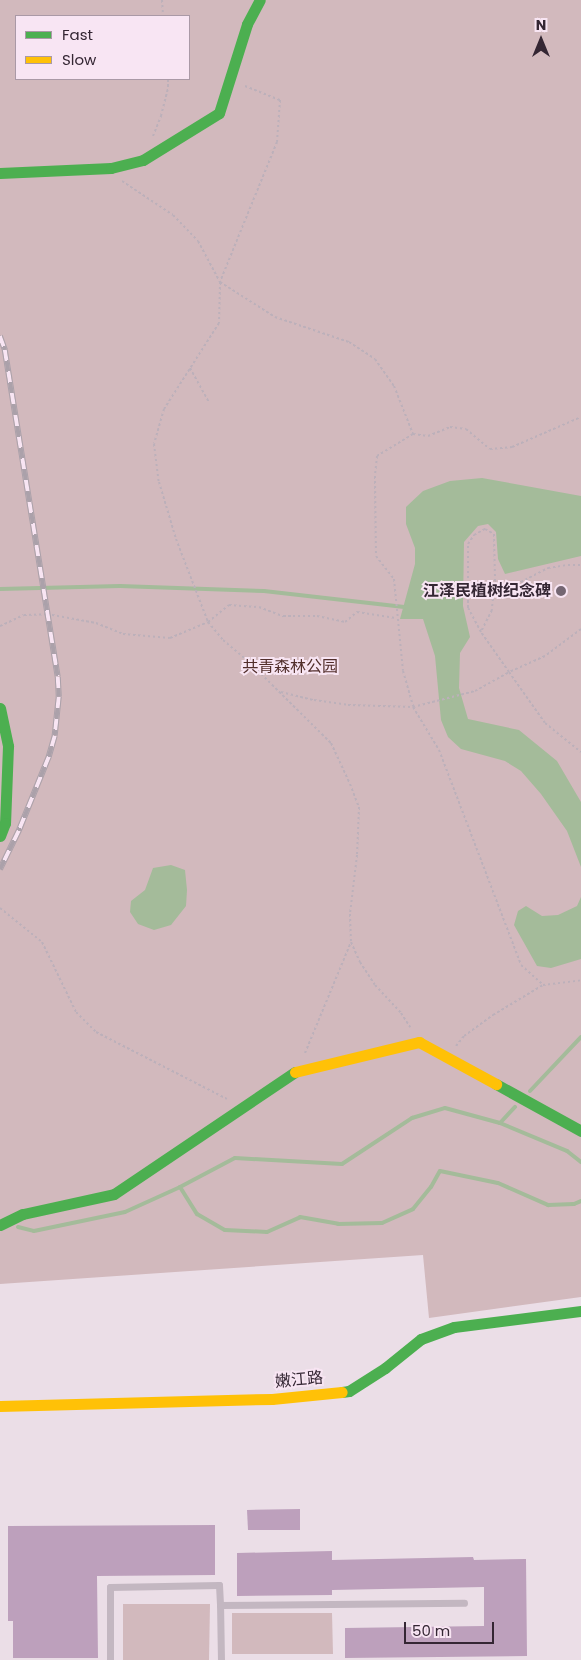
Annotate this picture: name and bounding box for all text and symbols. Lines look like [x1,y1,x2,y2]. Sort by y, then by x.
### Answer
legend [15,15,190,80]
north arrow [516,15,566,65]
text: N [536,15,546,35]
text: Fast [62,24,93,45]
text: Slow [62,49,96,70]
place label: 江泽民植树纪念碑 [423,581,551,601]
marker: 江泽民植树纪念碑 [555,585,567,597]
park label: 共青森林公园 [242,657,338,677]
street label: 嫩江路 [274,1368,324,1392]
scale bar [406,1612,496,1644]
text: 50 m [412,1620,450,1641]

